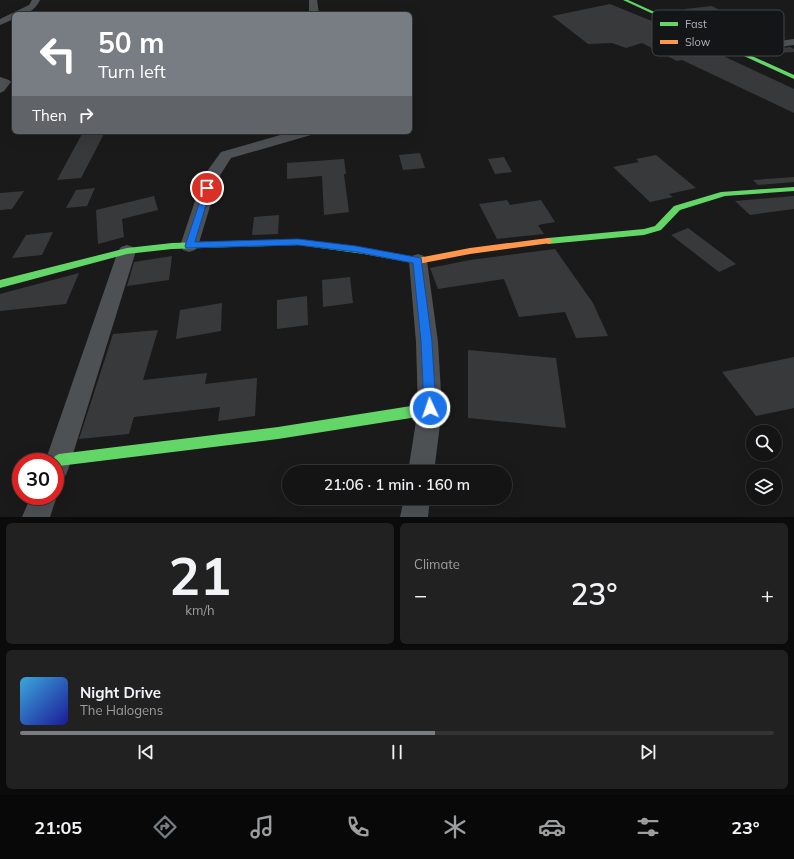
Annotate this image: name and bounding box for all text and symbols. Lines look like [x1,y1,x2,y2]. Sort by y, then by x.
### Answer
legend [652,10,784,56]
text: Fast [685,17,707,31]
text: 50 m [98,25,164,60]
icon: left [32,28,84,80]
text: Slow [685,35,711,49]
text: Turn left [98,60,166,83]
icon: right [75,104,97,126]
text: Then [32,106,67,125]
pin [190,171,224,205]
icon: arrive [196,177,218,199]
position arrow [409,387,451,429]
map controls [746,425,782,505]
button: search [746,425,782,461]
speed limit sign: 30 [12,453,64,505]
button: layers [746,469,782,505]
text: 21:06 · 1 min · 160 m [324,475,470,494]
text: 21 [169,543,231,608]
text: Climate [414,556,460,572]
text: 23° [570,575,618,613]
text: − [414,581,427,609]
text: + [761,581,774,609]
text: km/h [185,602,215,618]
text: Night Drive [80,683,161,702]
text: The Halogens [80,702,163,718]
icon: previous [135,741,157,763]
icon: pause [386,741,408,763]
icon: next [637,741,659,763]
icon: directions [151,813,179,841]
icon: music [248,813,276,841]
icon: phone [344,813,372,841]
icon: climate [441,813,469,841]
icon: car [538,813,566,841]
icon: filters [634,813,662,841]
text: 21:05 [34,816,82,839]
text: 23° [731,816,760,839]

